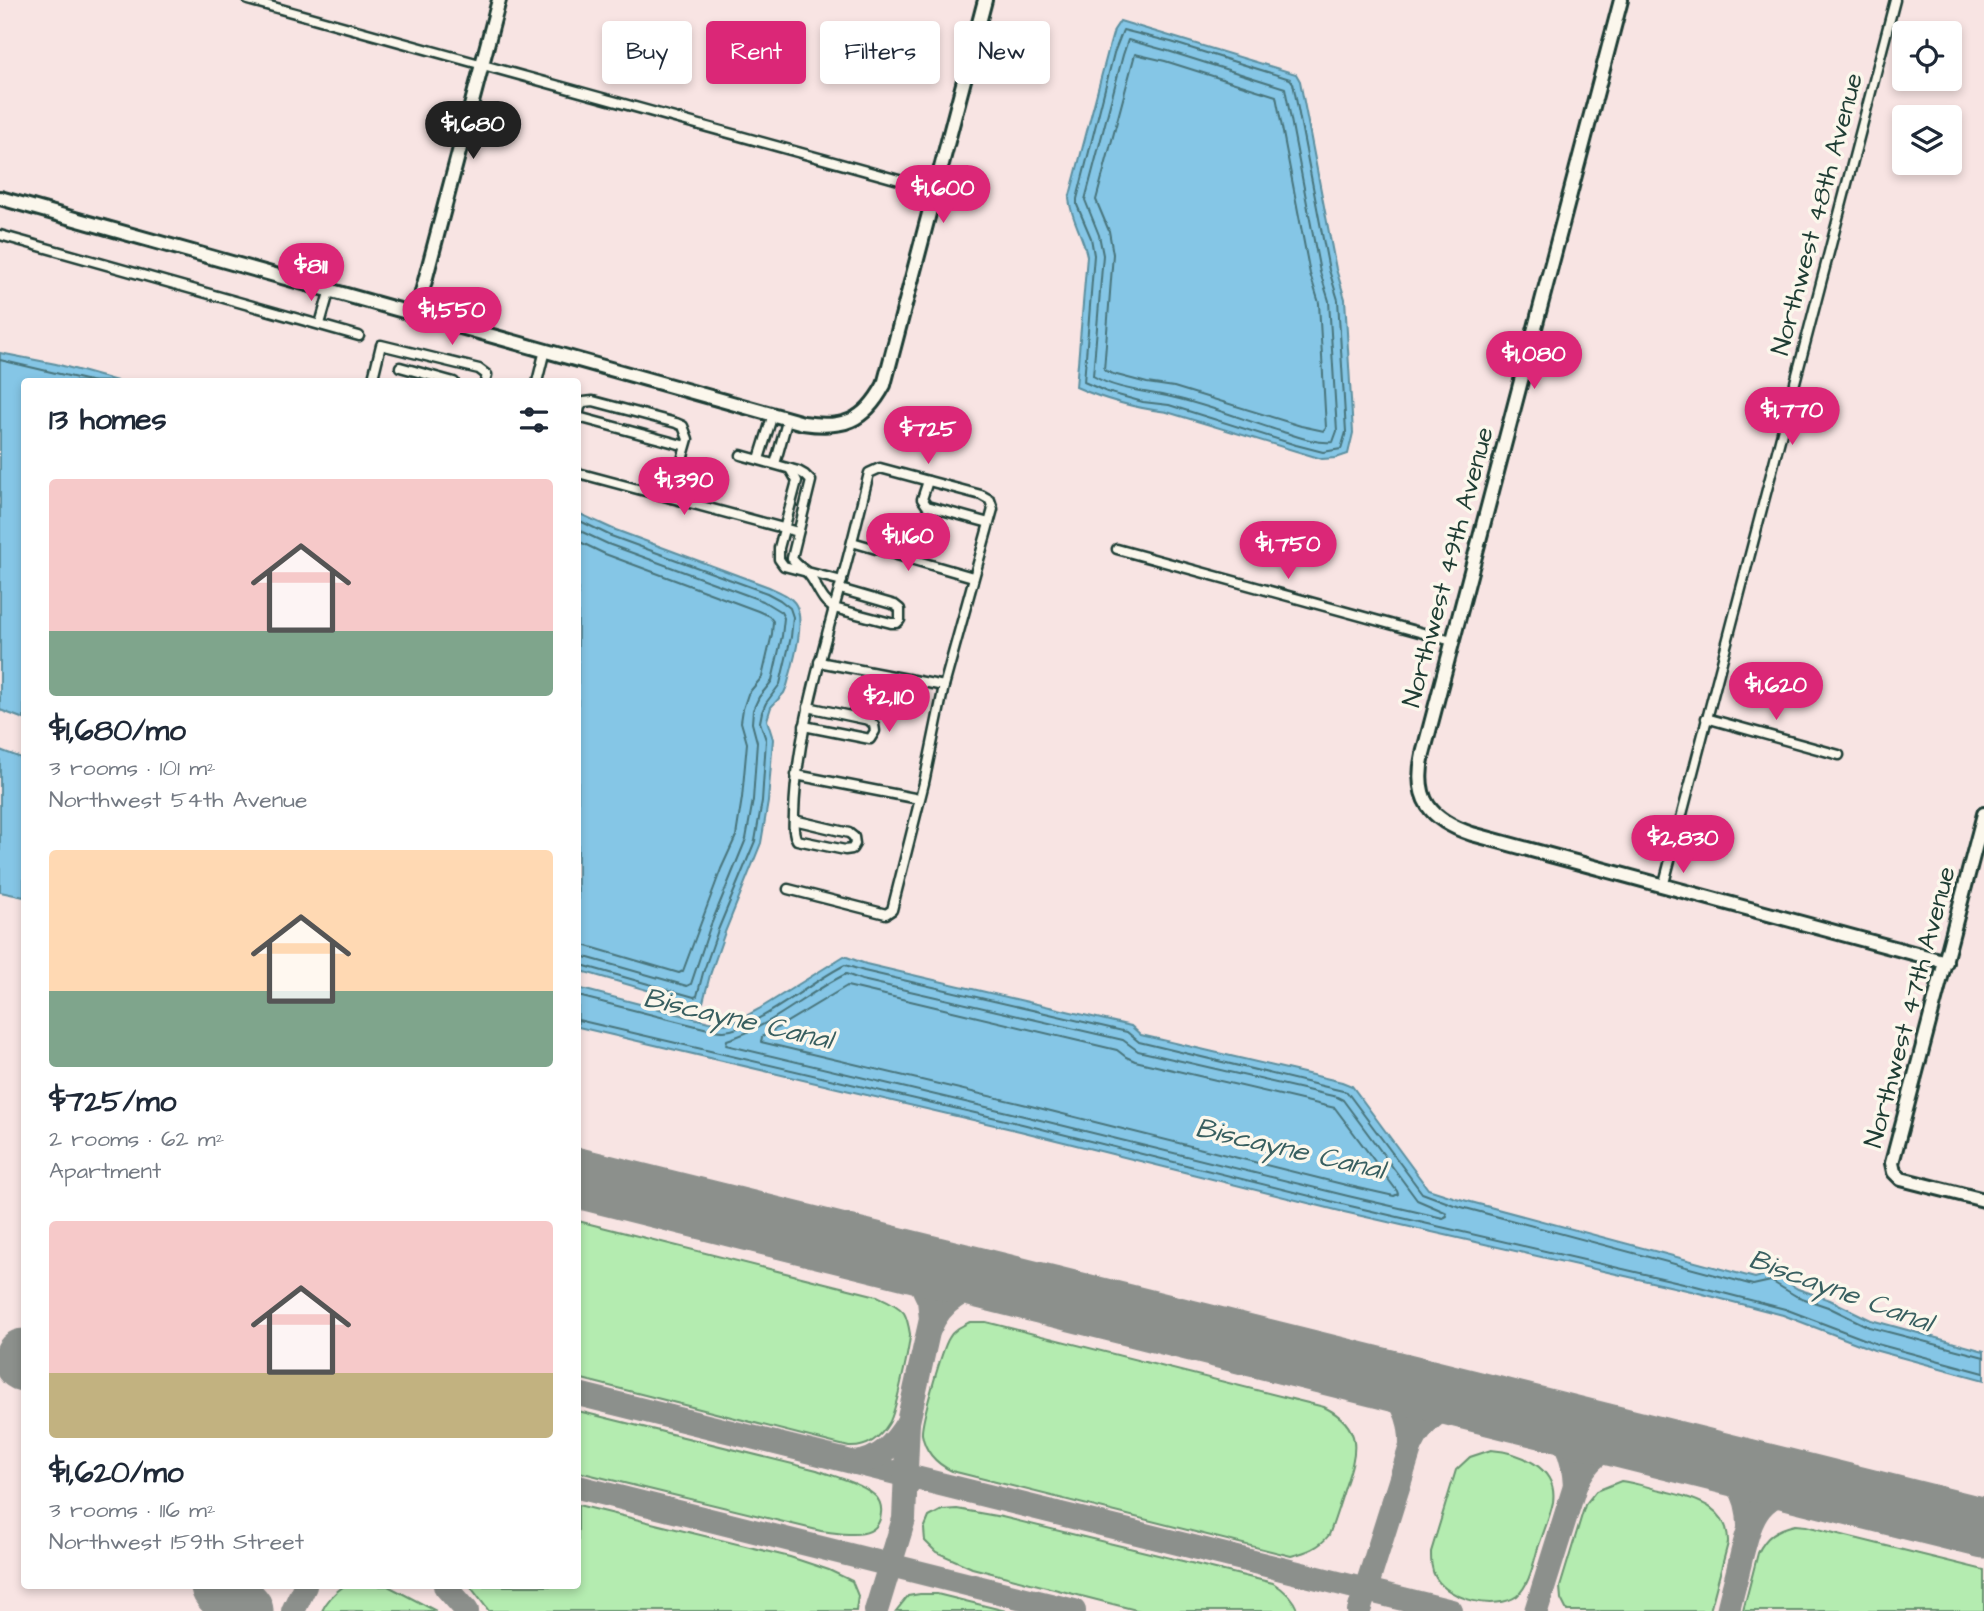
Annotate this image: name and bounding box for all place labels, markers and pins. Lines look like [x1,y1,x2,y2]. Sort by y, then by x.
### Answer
pin: $1,680 [416,102,530,161]
pin: $1,600 [886,166,1000,225]
pin: $811 [270,244,352,303]
pin: $1,550 [395,288,509,347]
pin: $1,080 [1477,332,1591,391]
pin: $1,770 [1735,388,1849,447]
pin: $725 [887,406,969,466]
pin: $1,390 [627,458,741,517]
pin: $1,160 [851,514,965,573]
pin: $1,750 [1231,522,1345,581]
pin: $1,620 [1719,662,1833,722]
pin: $2,110 [832,674,946,734]
pin: $2,830 [1626,816,1740,875]

